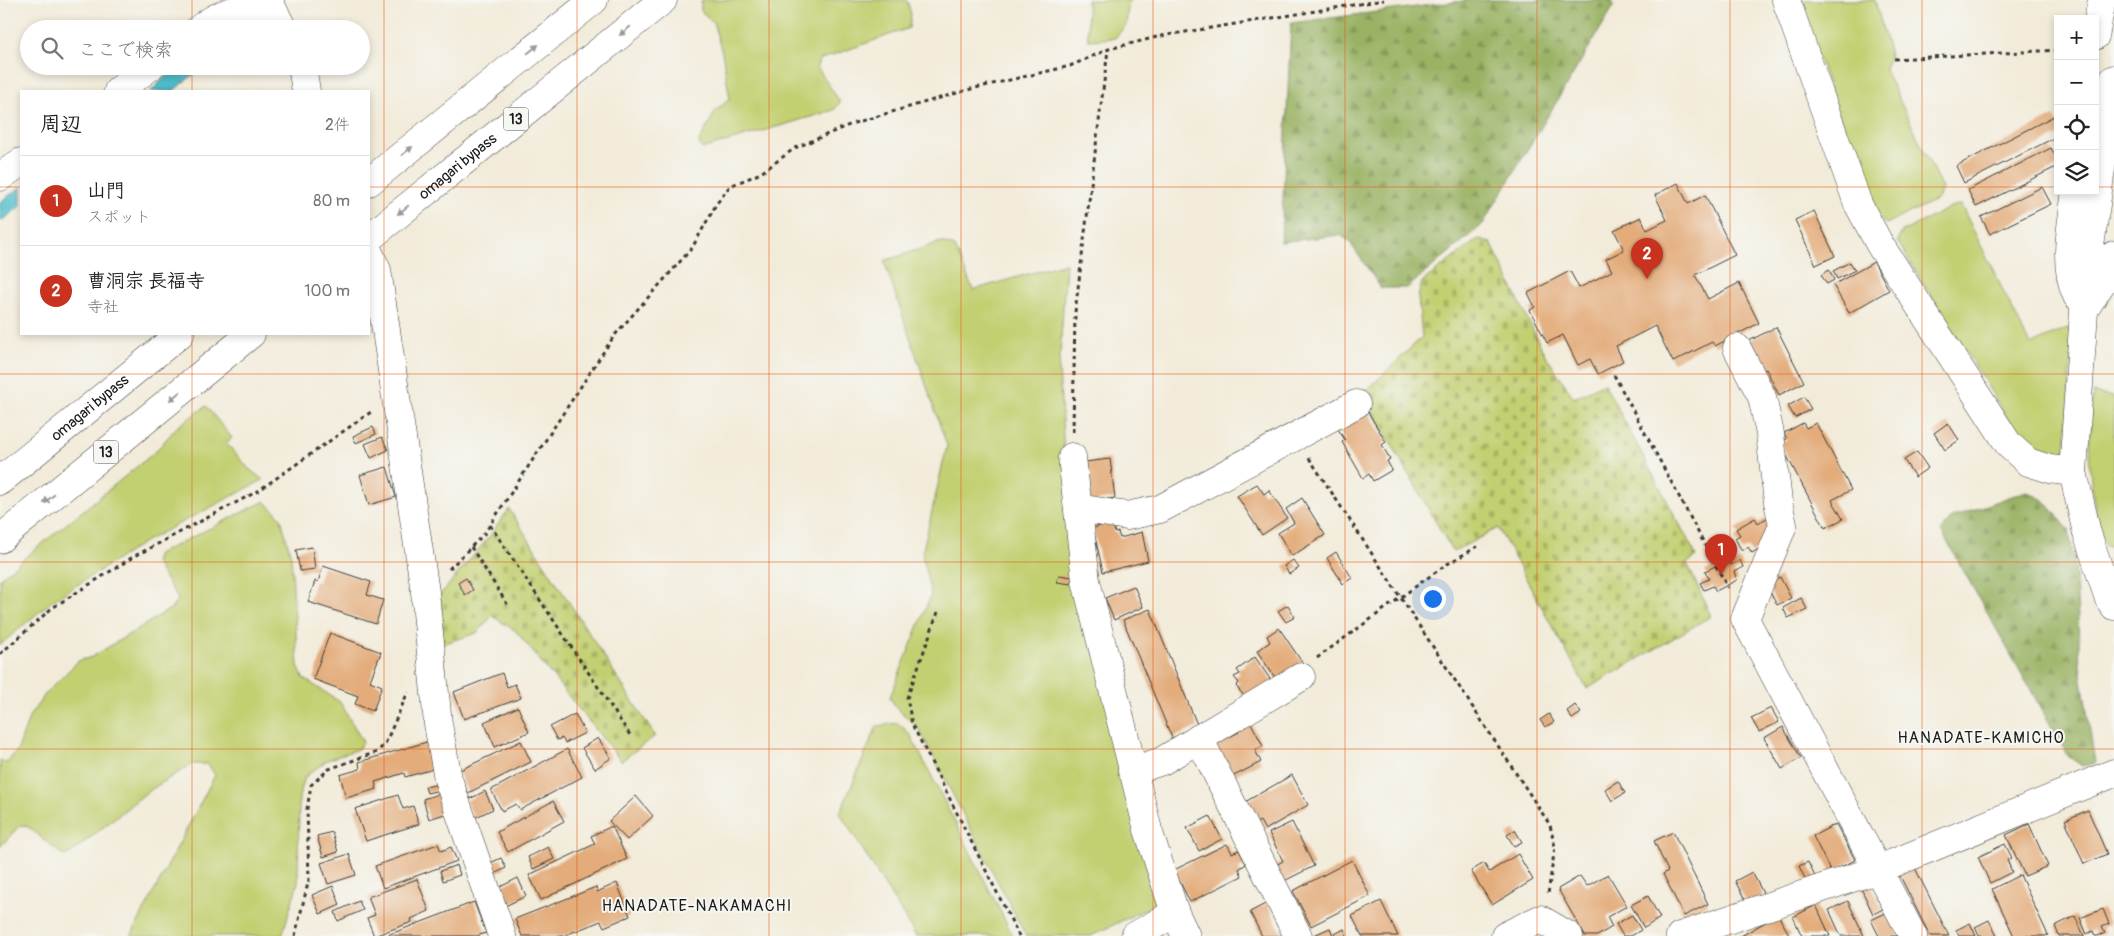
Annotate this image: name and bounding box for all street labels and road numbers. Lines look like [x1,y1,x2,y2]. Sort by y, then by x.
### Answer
road number: 13 [504,108,528,130]
street label: omagari bypass [415,129,501,204]
street label: omagari bypass [47,370,133,445]
road number: 13 [94,441,118,464]

